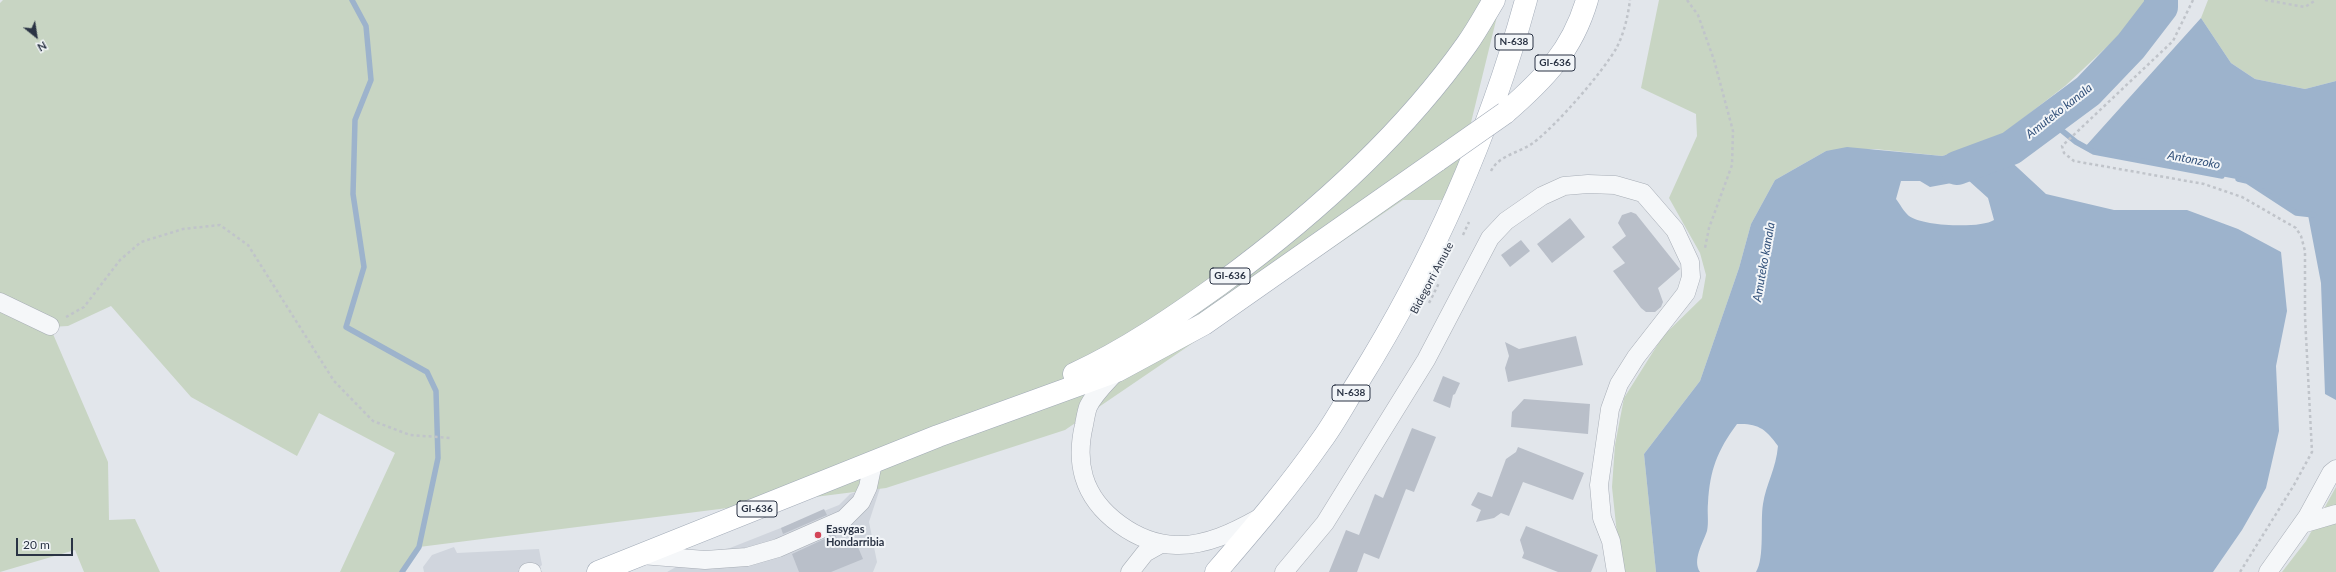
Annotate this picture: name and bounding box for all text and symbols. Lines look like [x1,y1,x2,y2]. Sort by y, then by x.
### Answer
north arrow [16,16,56,56]
road number: N-638 [1495,34,1533,50]
text: N [35,39,49,55]
road number: GI-636 [1535,55,1575,71]
water label: Amuteko kanala [2023,81,2095,141]
water label: Antonzoko [2166,148,2222,172]
water label: Amuteko kanala [1750,221,1778,303]
street label: Bidegorri Amute [1408,240,1456,316]
road number: GI-636 [1210,268,1250,284]
road number: N-638 [1332,385,1370,401]
road number: GI-636 [737,501,777,517]
place label: Easygas Hondarribia [826,522,884,548]
scale bar [18,530,75,556]
marker: Easygas Hondarribia [813,530,823,540]
text: 20 m [23,537,50,552]

